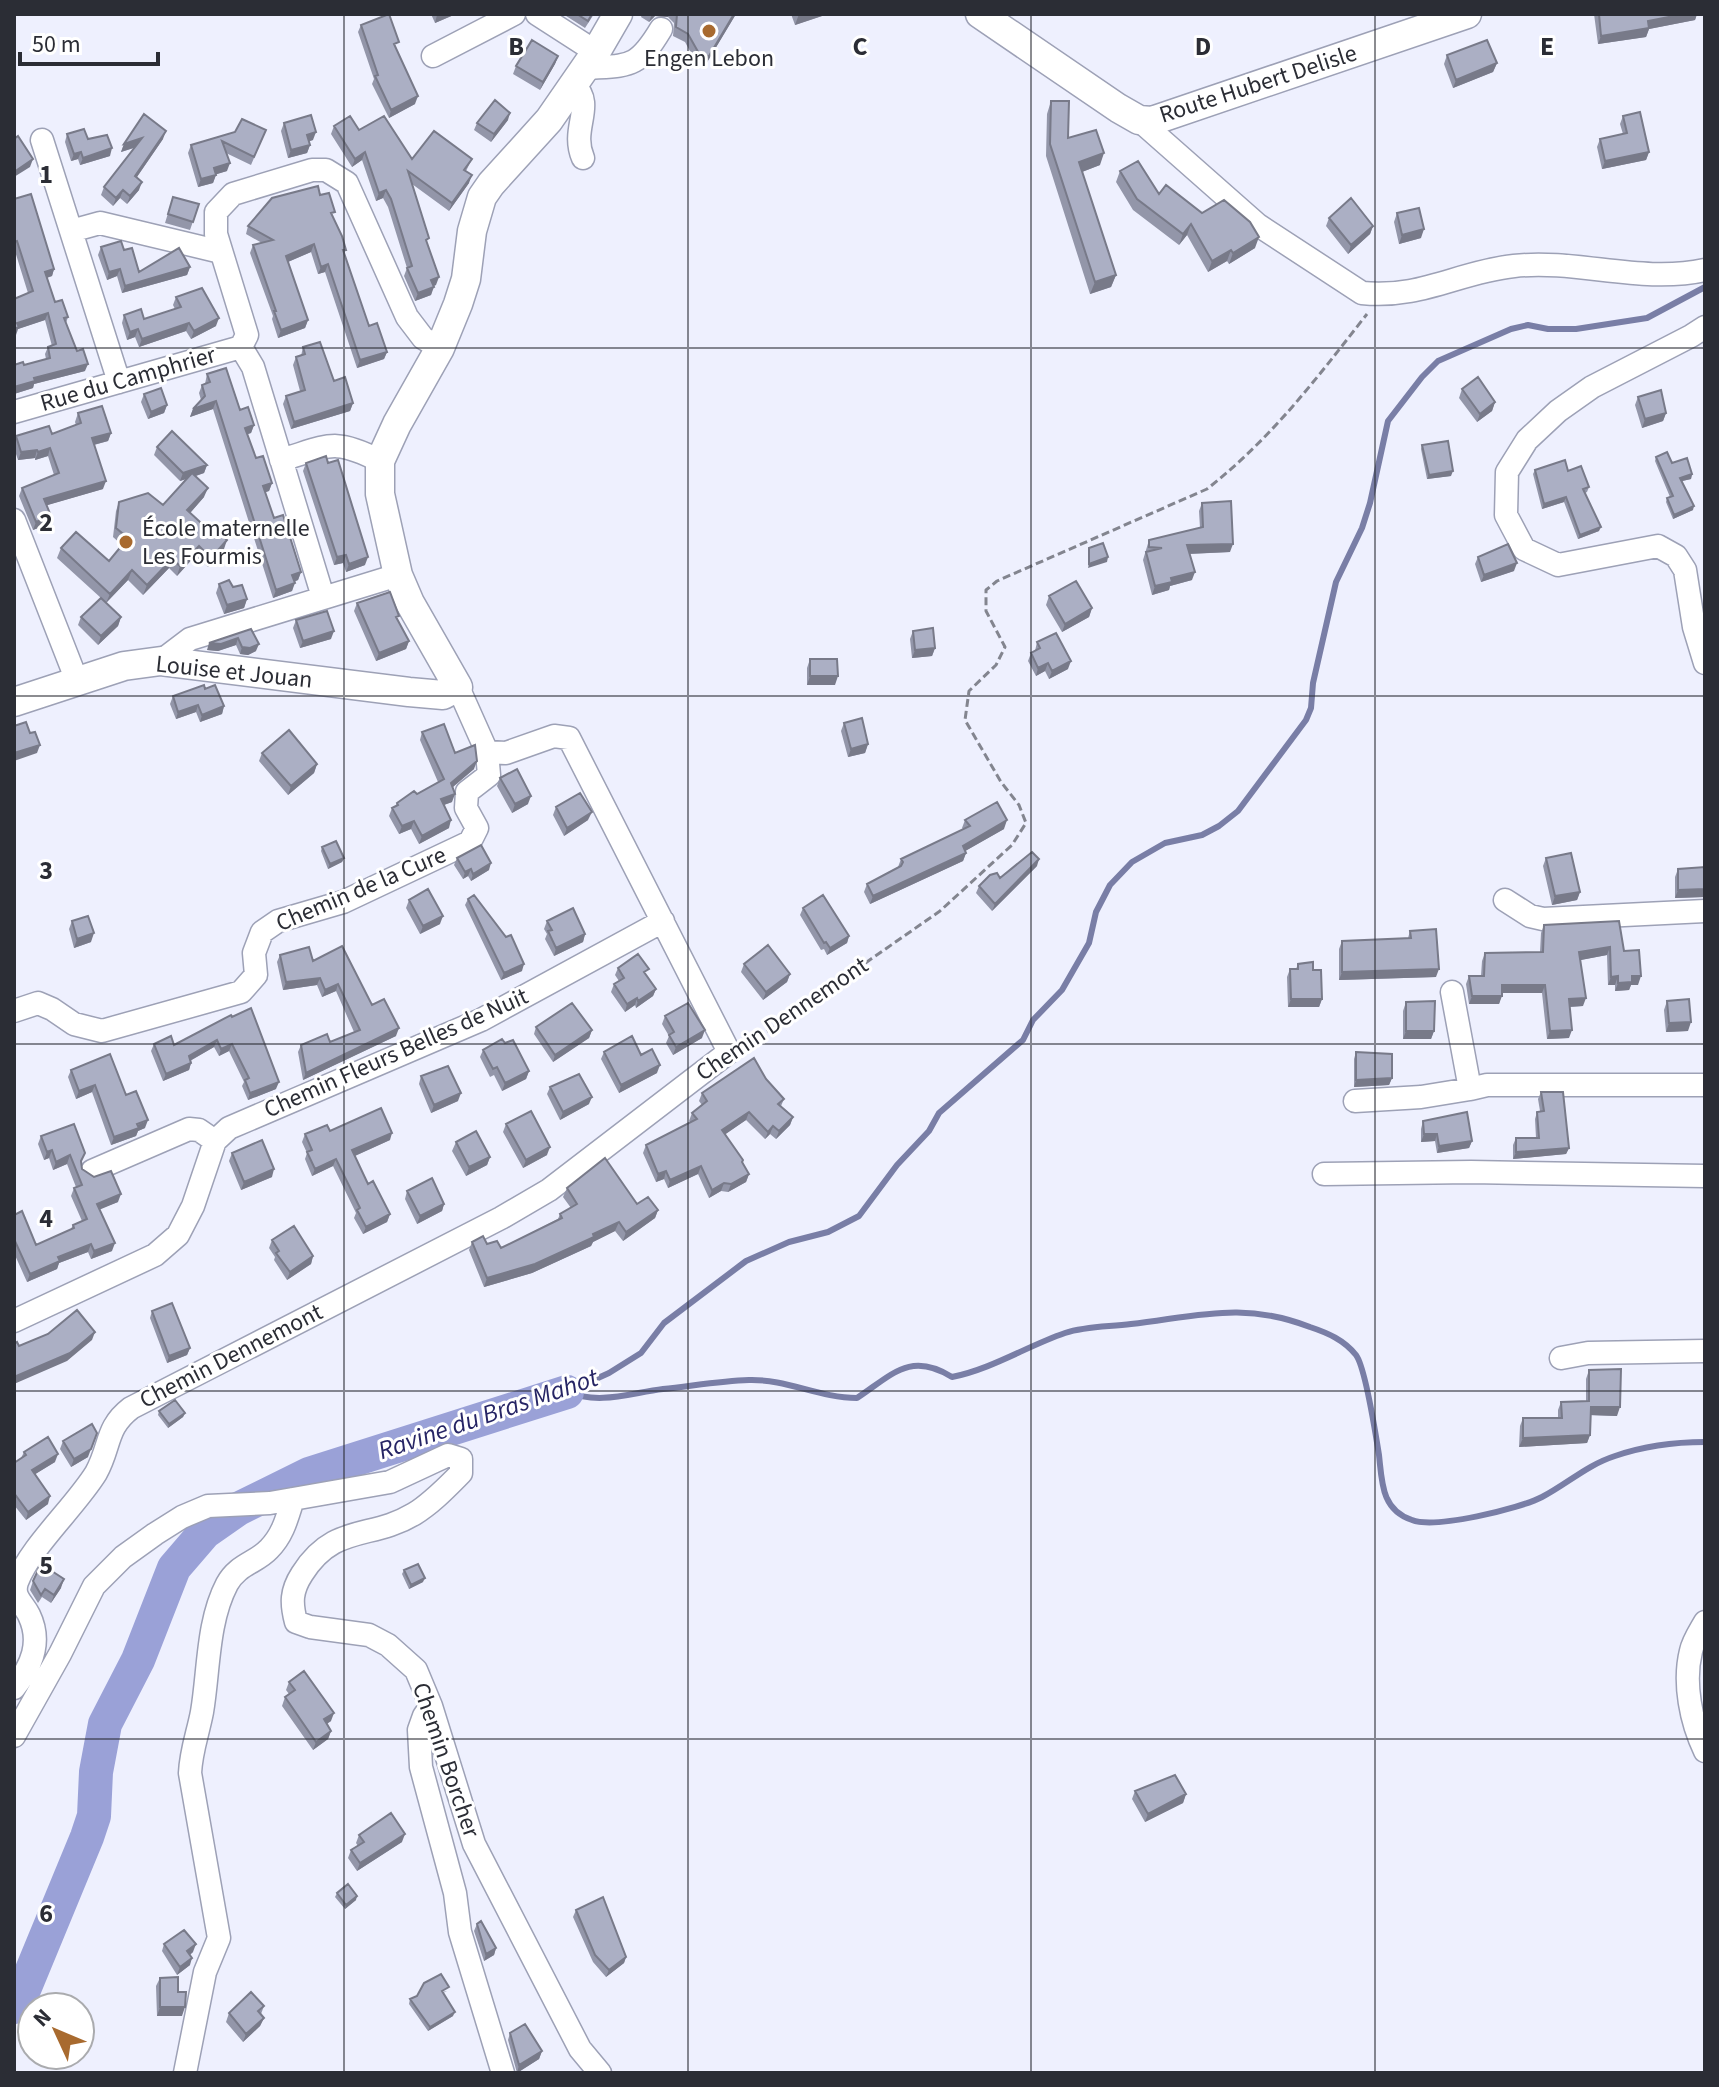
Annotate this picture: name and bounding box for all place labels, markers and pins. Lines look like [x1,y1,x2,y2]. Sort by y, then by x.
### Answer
marker: Engen Lebon [700,22,718,40]
place label: Engen Lebon [644,41,774,76]
place label: École maternelle Les Fourmis [142,511,310,574]
marker: École maternelle Les Fourmis [117,533,135,551]

